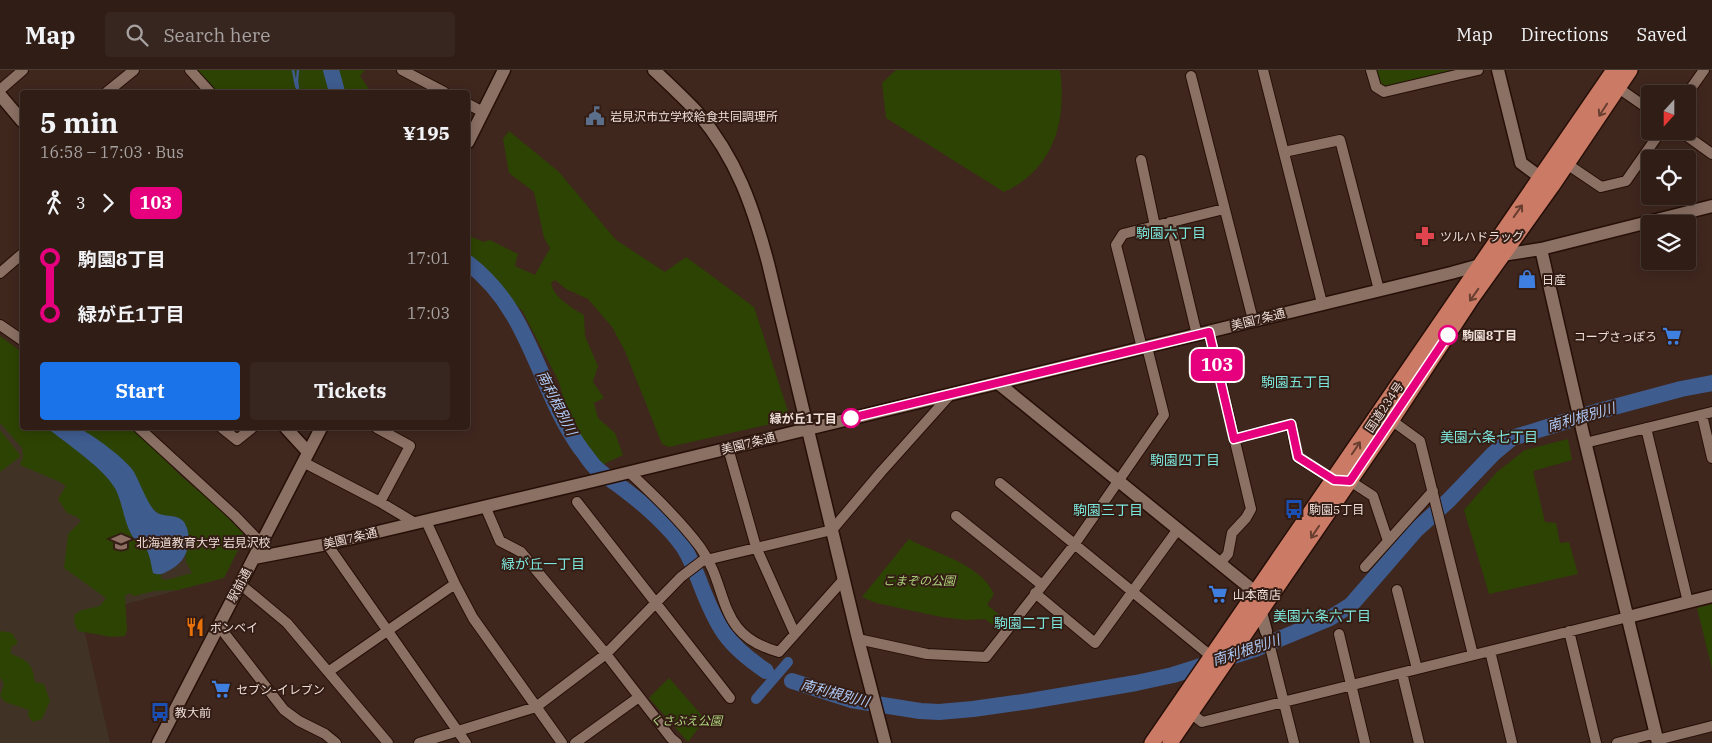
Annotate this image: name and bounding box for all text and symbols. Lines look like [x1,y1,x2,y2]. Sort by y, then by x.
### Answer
search box [105,12,455,57]
text: Map [25,19,75,51]
icon: search [123,21,151,49]
text: Search here [163,23,270,47]
text: Map [1456,23,1493,46]
text: Directions [1521,23,1609,46]
text: Saved [1637,23,1687,46]
north arrow [1641,85,1696,140]
map controls [1641,85,1696,270]
one-way arrow [1598,103,1608,117]
text: 5 min [40,104,118,141]
public building icon: 岩見沢市立学校給食共同調理所 [584,105,606,127]
place label: 岩見沢市立学校給食共同調理所 [610,109,778,124]
text: ¥195 [403,121,450,145]
text: 16:58 – 17:03 · Bus [40,142,184,162]
button: locate [1641,150,1696,205]
icon: walk [40,189,68,217]
icon: forward [94,189,122,217]
text: 103 [140,191,172,214]
text: 3 [76,193,86,213]
one-way arrow [1513,204,1523,218]
button: layers [1641,215,1696,270]
district label: 駒園六丁目 [1136,224,1206,242]
pharmacy icon: ツルハドラッグ [1414,225,1436,247]
place label: ツルハドラッグ [1440,229,1524,244]
text: 駒園8丁目 [78,247,165,271]
text: 17:01 [407,248,450,268]
shop icon: 日産 [1516,268,1538,290]
place label: 日産 [1542,272,1566,287]
one-way arrow [1469,288,1479,302]
text: 緑が丘1丁目 [78,302,184,326]
text: 17:03 [407,303,450,323]
street label: 美園7条通 [1229,305,1287,333]
marker: 駒園8丁目 [1438,325,1458,345]
supermarket icon: コープさっぽろ [1661,325,1683,347]
place label: 駒園8丁目 [1462,328,1517,343]
place label: コープさっぽろ [1574,329,1657,344]
line badge: 103 [1188,349,1246,381]
text: 103 [1201,353,1233,376]
button: Start [40,362,240,420]
button: Tickets [250,362,450,420]
water label: 南利根別川 [533,368,582,440]
district label: 駒園五丁目 [1261,373,1331,391]
street label: 国道234号 [1362,379,1406,435]
water label: 南利根別川 [1545,398,1619,435]
marker: 緑が丘1丁目 [841,408,861,428]
place label: 緑が丘1丁目 [770,411,837,426]
district label: 美園六条七丁目 [1440,428,1538,446]
street label: 美園7条通 [719,429,777,457]
one-way arrow [1351,441,1361,455]
district label: 駒園四丁目 [1150,451,1220,469]
bus stop icon: 駒園5丁目 [1283,498,1305,520]
district label: 駒園三丁目 [1073,501,1143,519]
place label: 駒園5丁目 [1309,502,1364,517]
street label: 美園7条通 [321,524,379,552]
one-way arrow [1310,524,1320,538]
school or university icon: 北海道教育大学 岩見沢校 [110,531,132,553]
place label: 北海道教育大学 岩見沢校 [136,535,271,550]
district label: 緑が丘一丁目 [501,555,585,573]
street label: 駅前通 [224,566,254,604]
park label: こまぞの公園 [883,573,957,588]
supermarket icon: 山本商店 [1207,583,1229,605]
place label: 山本商店 [1233,587,1281,602]
district label: 美園六条六丁目 [1273,607,1371,625]
district label: 駒園二丁目 [994,614,1064,632]
restaurant icon: ボンベイ [184,616,206,638]
place label: ボンベイ [210,620,258,635]
water label: 南利根別川 [1210,630,1284,669]
water label: 南利根別川 [799,675,873,711]
supermarket icon: セブン-イレブン [210,678,232,700]
place label: セブン-イレブン [236,682,325,697]
bus stop icon: 教大前 [149,701,171,723]
place label: 教大前 [175,705,211,720]
park label: くさぶえ公園 [650,713,724,728]

